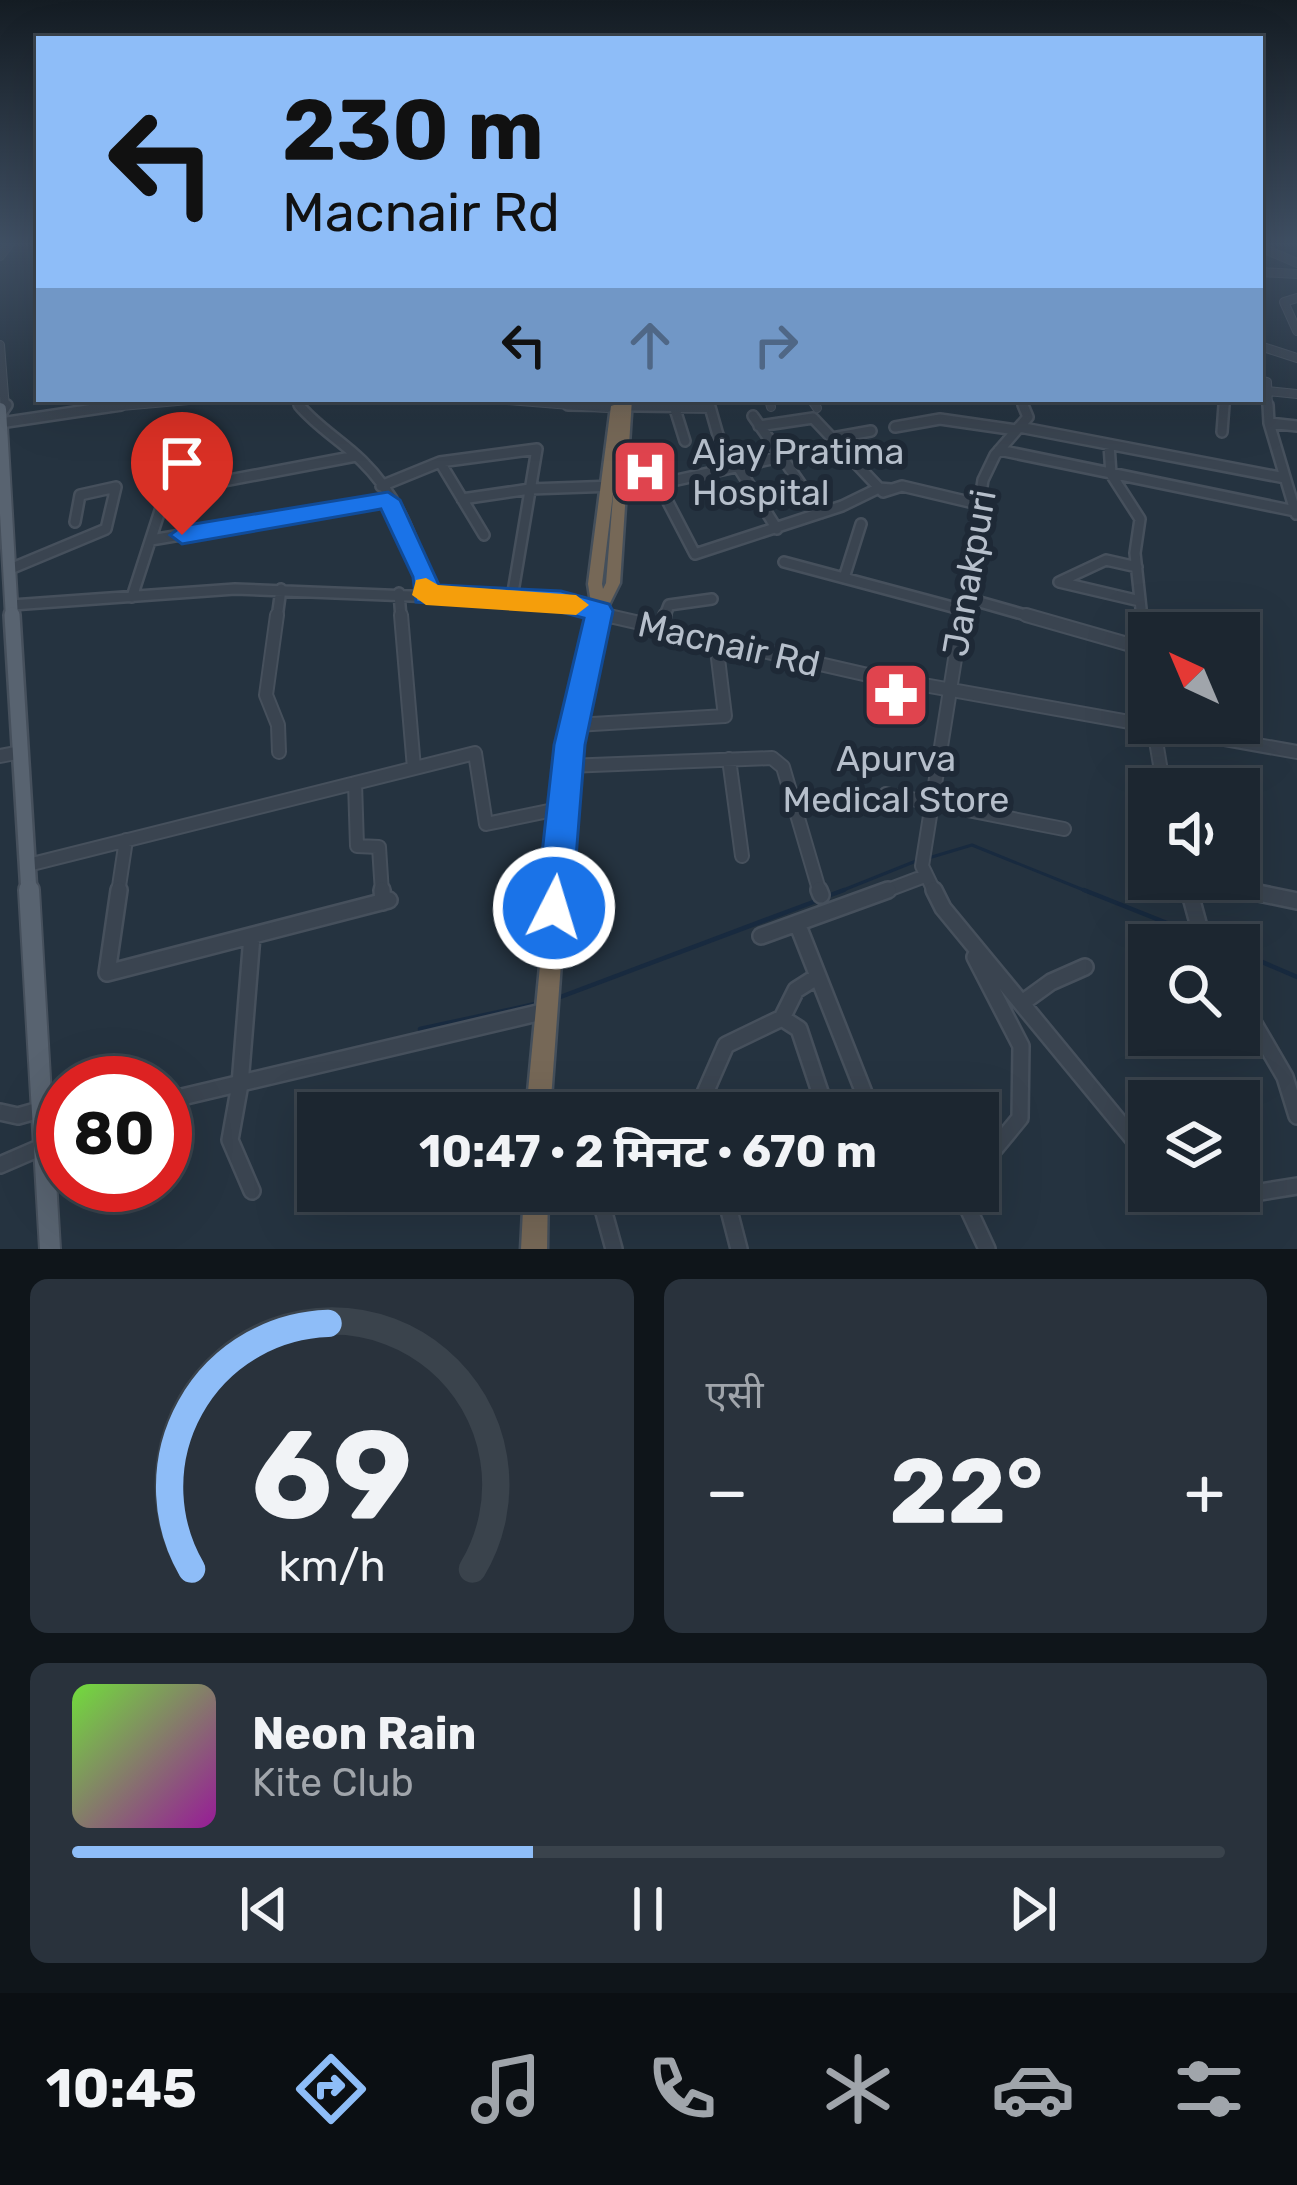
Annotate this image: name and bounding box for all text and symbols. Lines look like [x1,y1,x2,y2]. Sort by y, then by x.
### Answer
text: 230 m [282,80,544,180]
icon: left [84,84,240,240]
text: Macnair Rd [282,181,560,245]
icon: left [491,312,557,378]
icon: ahead [617,312,683,378]
icon: right [743,312,809,378]
pin [131,412,233,535]
icon: arrive [149,430,215,496]
place label: Ajay Pratima Hospital [692,430,904,514]
hospital icon: Ajay Pratima Hospital [610,437,680,507]
street label: Janakpuri [933,486,1005,660]
street label: Macnair Rd [634,602,824,686]
north arrow [1128,612,1260,744]
map controls [1128,612,1260,1212]
pharmacy icon: Apurva Medical Store [861,660,931,730]
place label: Apurva Medical Store [783,737,1009,821]
button: sound [1128,768,1260,900]
position arrow [491,845,617,971]
button: search [1128,924,1260,1056]
speed limit sign: 80 [36,1056,192,1212]
button: layers [1128,1080,1260,1212]
text: 10:47 · 2 मिनट · 670 m [419,1125,877,1178]
text: एसी [706,1372,764,1418]
text: 69 [251,1401,412,1549]
text: 22° [889,1438,1043,1545]
text: − [706,1452,748,1531]
text: + [1184,1452,1225,1531]
text: km/h [278,1541,385,1592]
text: Neon Rain [252,1707,477,1760]
text: Kite Club [252,1760,414,1806]
icon: previous [231,1876,297,1942]
icon: pause [615,1876,681,1942]
icon: next [1000,1876,1066,1942]
icon: directions [289,2047,373,2131]
icon: music [464,2047,548,2131]
icon: phone [640,2047,724,2131]
icon: climate [816,2047,900,2131]
icon: car [991,2047,1075,2131]
icon: filters [1167,2047,1251,2131]
text: 10:45 [46,2057,197,2121]

